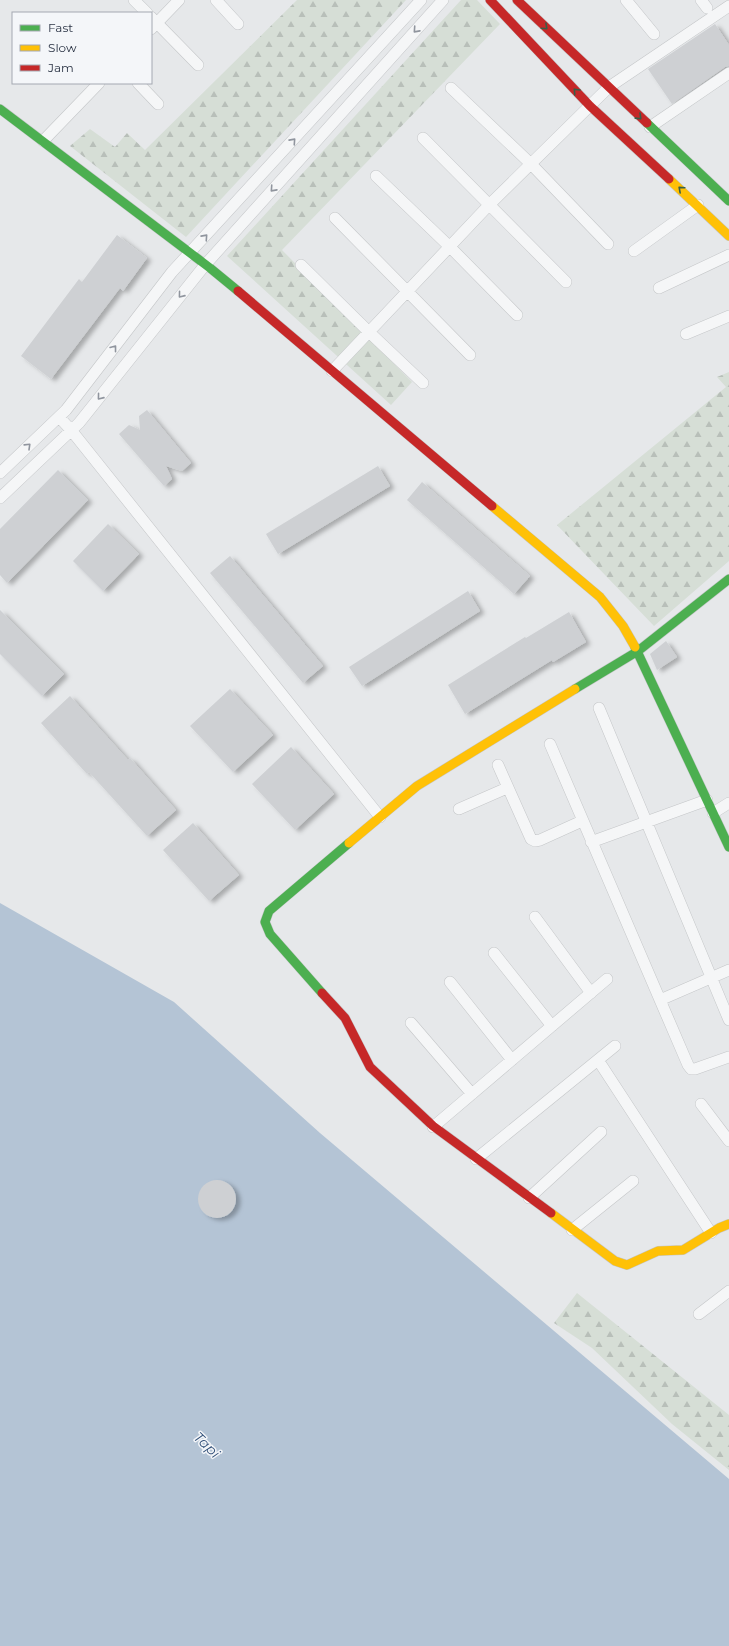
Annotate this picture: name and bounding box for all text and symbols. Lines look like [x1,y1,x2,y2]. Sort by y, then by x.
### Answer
legend [12,12,152,84]
text: Fast [48,20,73,35]
one-way arrow [540,22,548,30]
one-way arrow [413,25,421,33]
text: Slow [48,40,77,55]
text: Jam [47,60,74,75]
one-way arrow [573,88,580,96]
one-way arrow [634,112,642,119]
one-way arrow [288,138,295,146]
one-way arrow [270,184,278,192]
one-way arrow [678,187,686,194]
one-way arrow [201,234,208,242]
one-way arrow [178,291,185,298]
one-way arrow [109,345,116,352]
one-way arrow [97,392,104,399]
one-way arrow [23,443,31,450]
water label: Tapi [190,1428,224,1462]

